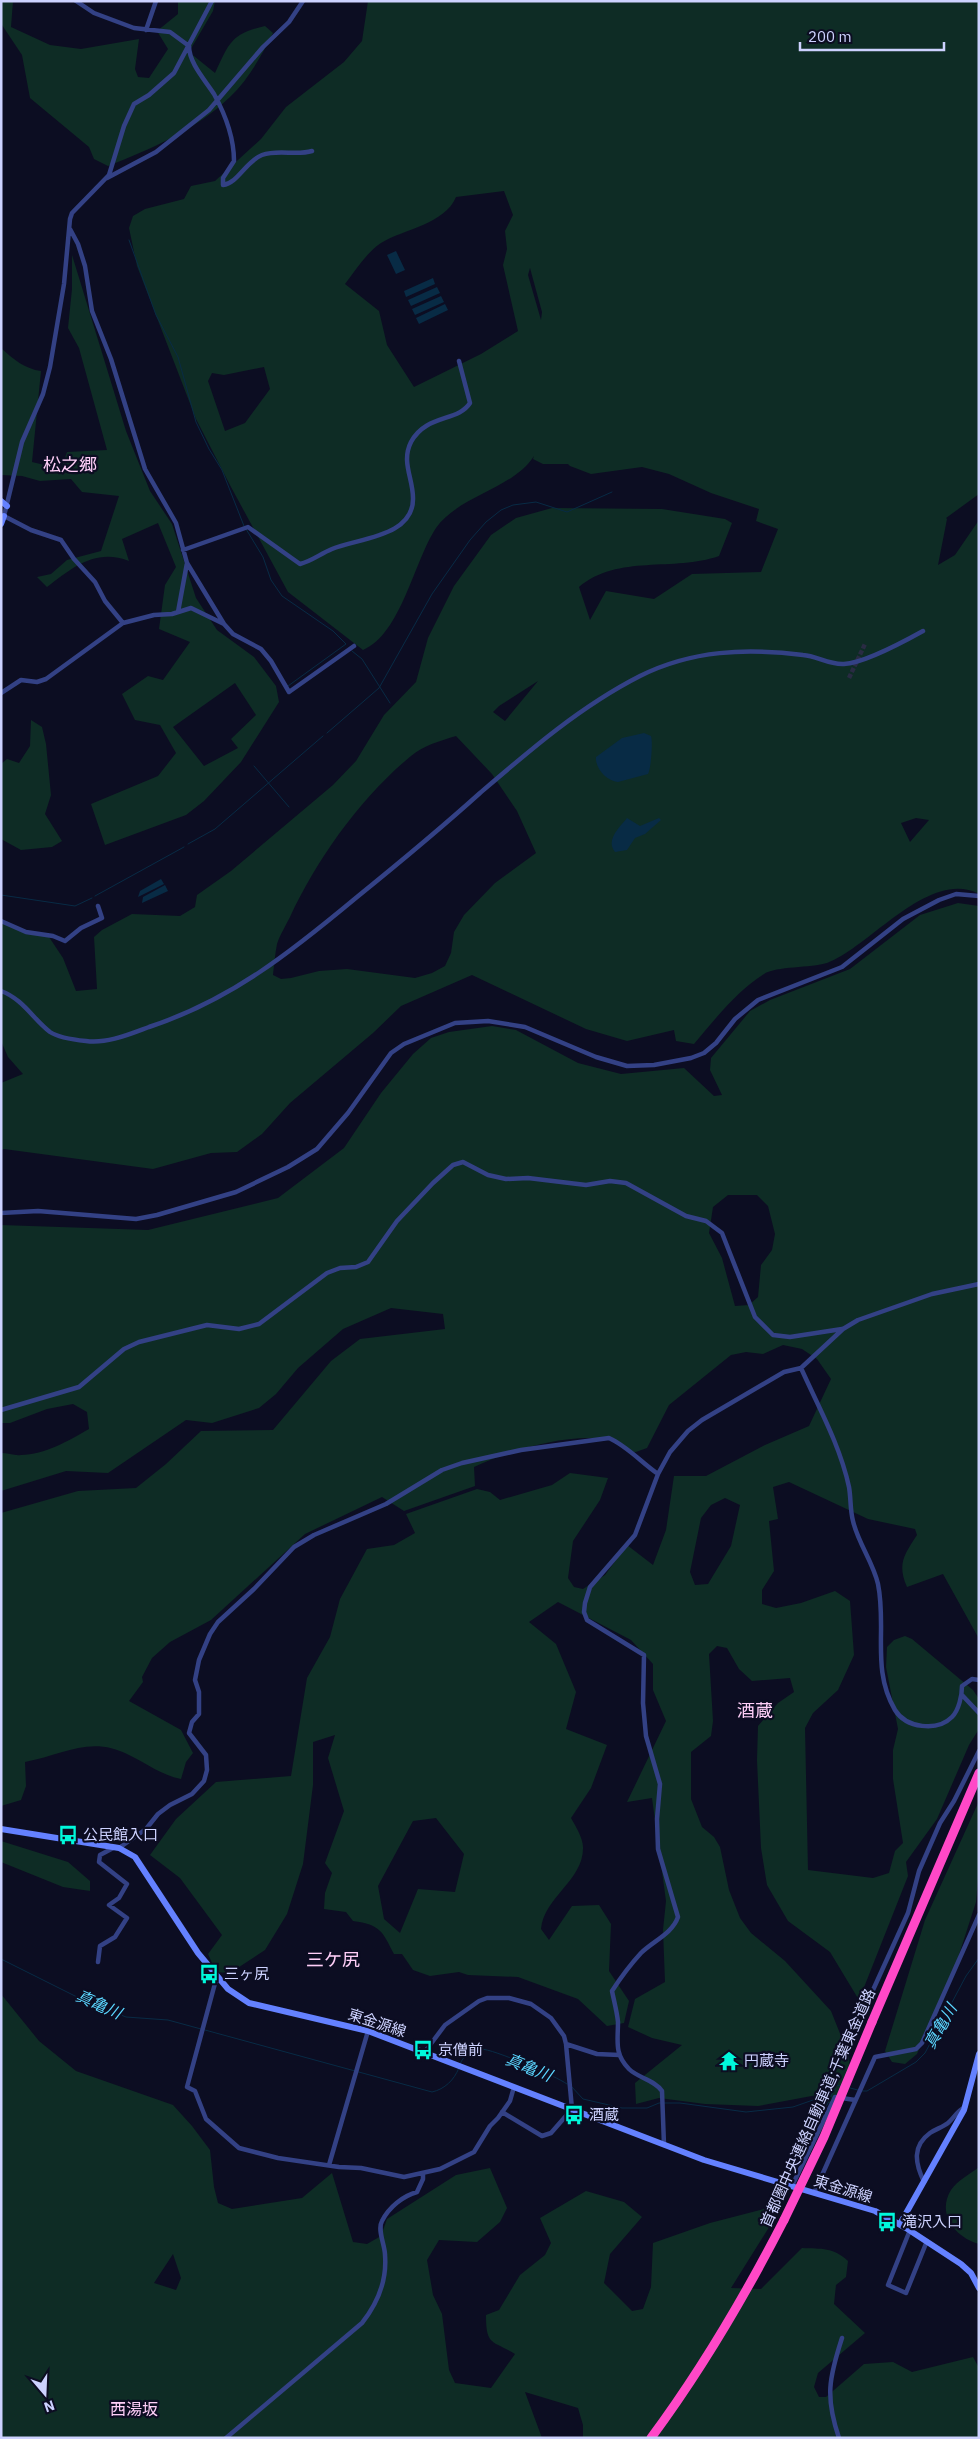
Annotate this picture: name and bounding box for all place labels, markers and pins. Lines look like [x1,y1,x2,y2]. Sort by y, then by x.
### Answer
bus stop icon: 公民館入口 [57,1824,79,1846]
place label: 公民館入口 [83,1825,158,1844]
bus stop icon: 三ヶ尻 [198,1963,220,1985]
place label: 三ヶ尻 [224,1964,269,1983]
bus stop icon: 京僧前 [412,2039,434,2061]
place label: 京僧前 [438,2040,483,2059]
temple icon: 円蔵寺 [718,2050,740,2072]
place label: 円蔵寺 [744,2051,789,2070]
bus stop icon: 酒蔵 [563,2104,585,2126]
place label: 酒蔵 [589,2105,619,2124]
bus stop icon: 滝沢入口 [876,2211,898,2233]
place label: 滝沢入口 [902,2212,962,2231]

